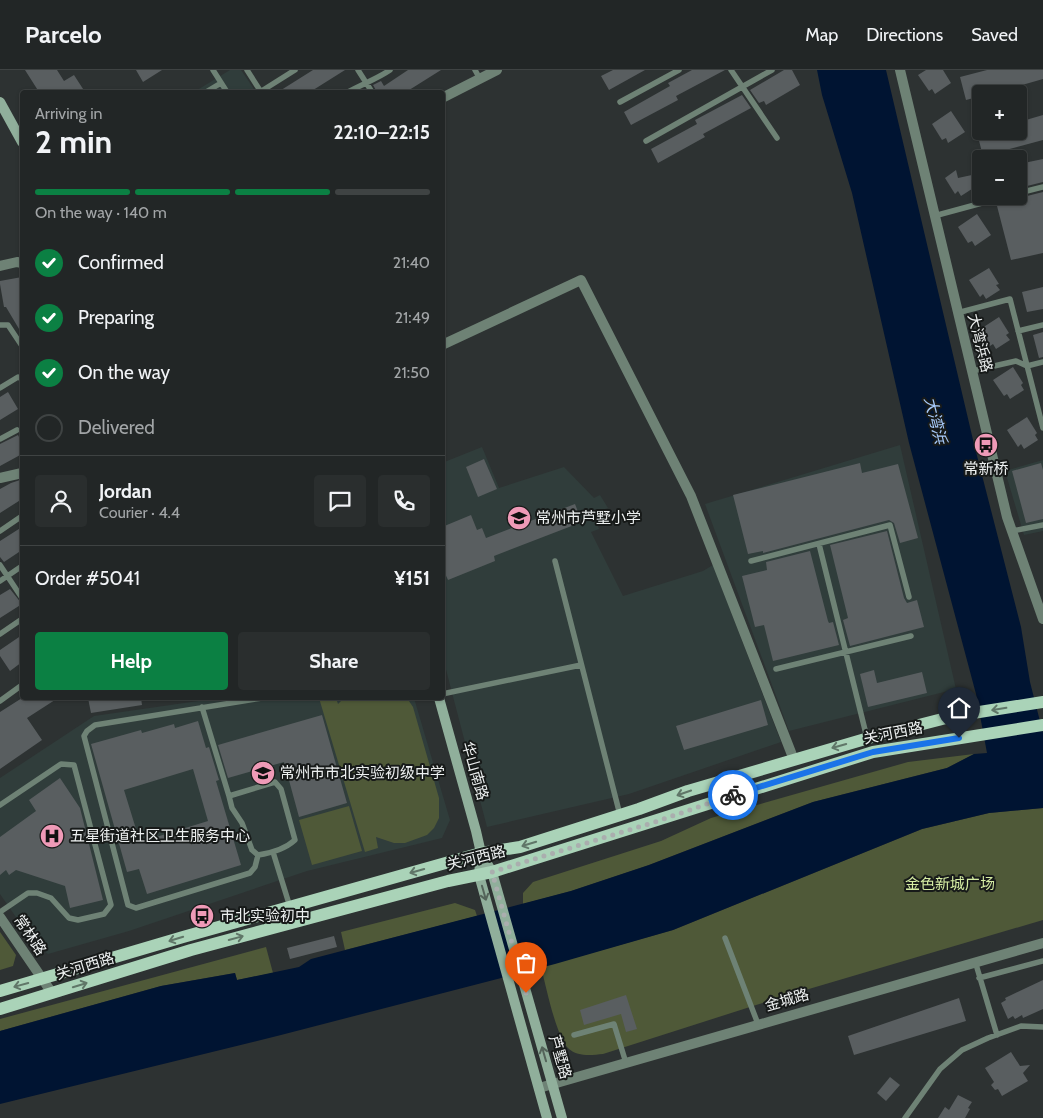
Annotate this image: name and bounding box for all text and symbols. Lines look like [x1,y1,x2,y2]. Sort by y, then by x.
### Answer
text: Parcelo [25,20,102,49]
text: Map [805,24,838,46]
text: Directions [866,24,943,46]
text: Saved [971,24,1018,46]
map controls [972,85,1027,205]
button: + [972,85,1027,140]
text: Arriving in [35,104,102,123]
text: 22:10–22:15 [333,121,430,144]
text: 2 min [35,122,112,161]
button: − [972,150,1027,205]
text: On the way · 140 m [35,203,167,222]
icon: check [35,249,63,277]
text: Confirmed [78,251,164,274]
text: 21:40 [393,253,430,272]
icon: check [35,304,63,332]
text: Preparing [78,306,154,329]
text: 21:49 [395,308,430,327]
street label: 大湾浜路 [964,312,996,374]
icon: check [35,359,63,387]
text: On the way [78,361,170,384]
text: 21:50 [393,363,430,382]
water label: 大湾浜 [920,395,951,448]
text: Delivered [78,416,155,439]
bus stop icon: 常新桥 [973,432,999,458]
place label: 常新桥 [963,460,1009,478]
button: person [35,475,87,527]
button: chat [314,475,366,527]
button: phone [378,475,430,527]
text: Jordan [99,480,152,503]
text: Courier · 4.4 [99,503,180,522]
school or university icon: 常州市芦墅小学 [506,505,532,531]
place label: 常州市芦墅小学 [536,509,641,527]
text: Order #5041 [35,567,140,590]
text: ¥151 [394,567,430,590]
button: Help [35,632,228,690]
button: Share [238,632,430,690]
pin [938,687,980,738]
icon: home [945,694,973,722]
one-way arrow [991,704,1007,714]
street label: 关河西路 [862,718,924,748]
street label: 华山南路 [458,740,492,802]
one-way arrow [832,742,848,752]
school or university icon: 常州市市北实验初级中学 [250,760,276,786]
place label: 常州市市北实验初级中学 [280,764,445,782]
courier [708,770,758,820]
icon: bike [719,781,747,809]
one-way arrow [677,789,692,798]
hospital icon: 五星街道社区卫生服务中心 [39,823,65,849]
place label: 五星街道社区卫生服务中心 [70,827,250,845]
one-way arrow [522,839,538,849]
street label: 关河西路 [445,842,507,874]
one-way arrow [409,867,425,876]
park label: 金色新城广场 [905,875,995,893]
one-way arrow [480,884,490,900]
bus stop icon: 市北实验初中 [189,903,215,929]
place label: 市北实验初中 [220,907,310,925]
street label: 常林路 [10,911,50,959]
one-way arrow [227,933,243,942]
one-way arrow [169,934,185,944]
pin [505,942,547,993]
street label: 关河西路 [54,949,116,983]
icon: bag [512,949,540,977]
one-way arrow [72,979,88,989]
one-way arrow [13,981,29,991]
street label: 金城路 [763,985,811,1015]
street label: 芦墅路 [545,1033,575,1081]
one-way arrow [539,1047,549,1063]

